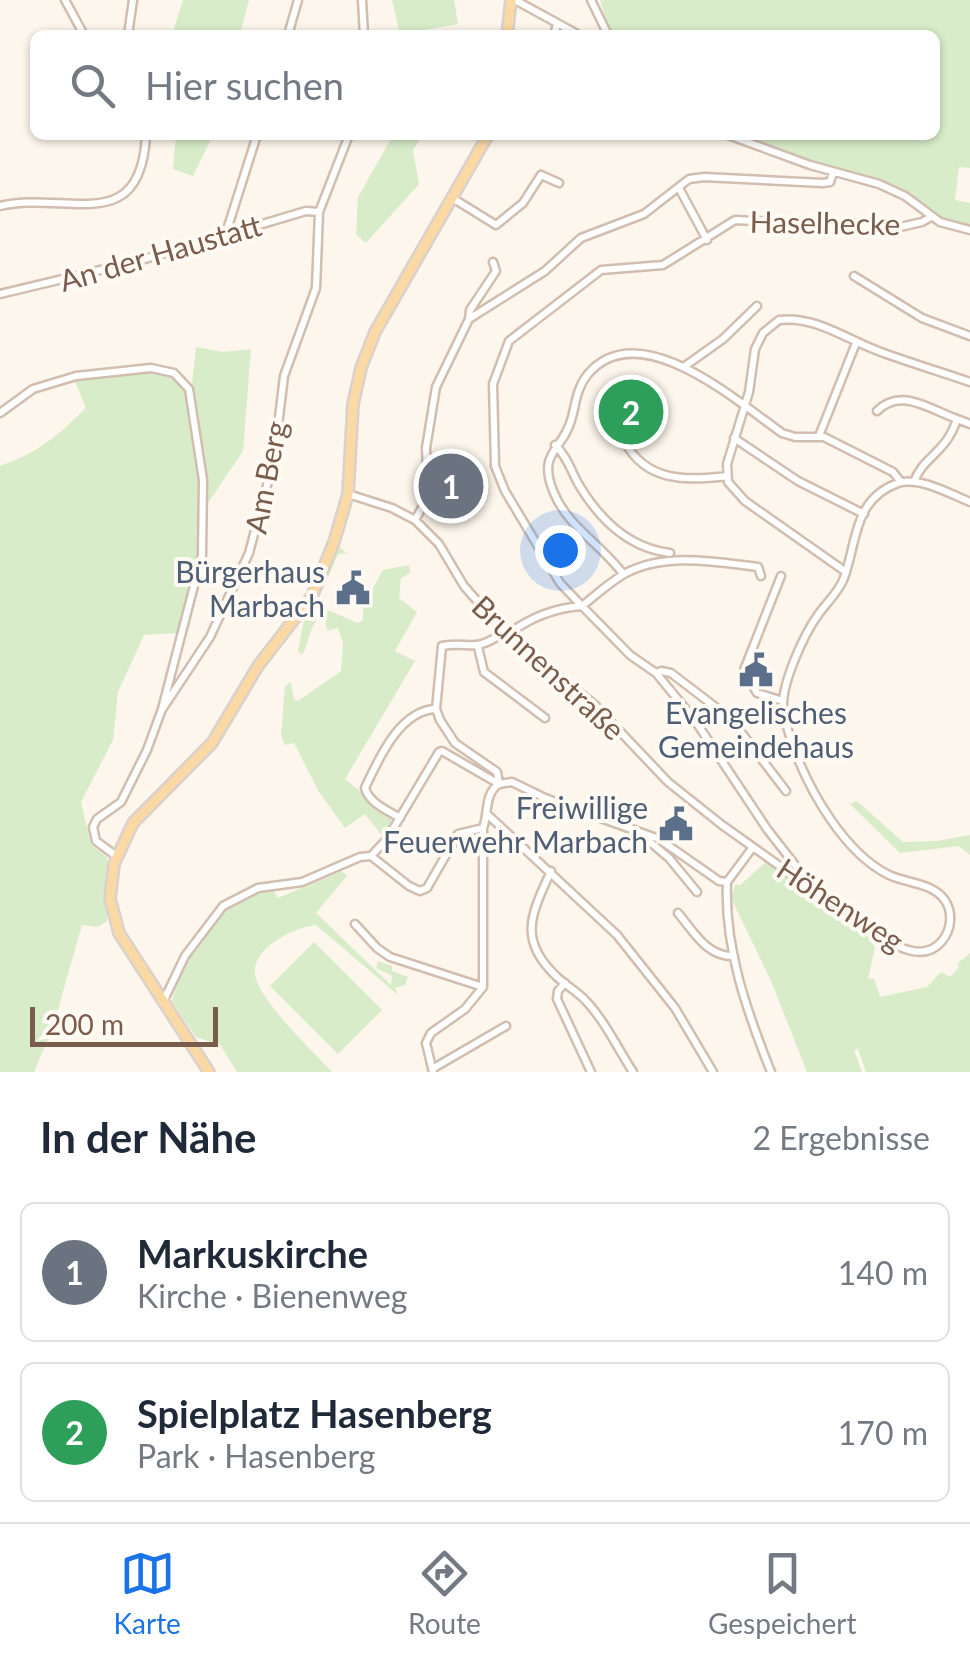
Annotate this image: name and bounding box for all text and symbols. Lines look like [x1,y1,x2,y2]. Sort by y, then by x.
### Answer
search box [30,30,940,140]
icon: search [65,58,120,113]
text: Hier suchen [145,62,344,108]
street label: Haselhecke [749,203,901,241]
street label: An der Haustatt [55,206,266,298]
pin: 2 [598,374,664,450]
street label: Am Berg [236,418,294,536]
pin: 1 [418,448,484,524]
your location [535,525,586,576]
place label: Bürgerhaus Marbach [175,553,325,623]
public building icon: Bürgerhaus Marbach [334,569,372,607]
street label: Brunnenstraße [465,587,633,747]
public building icon: Evangelisches Gemeindehaus [737,651,775,689]
place label: Evangelisches Gemeindehaus [658,694,854,764]
place label: Freiwillige Feuerwehr Marbach [383,789,648,859]
public building icon: Freiwillige Feuerwehr Marbach [657,805,695,843]
street label: Höhenweg [771,850,911,958]
scale bar [30,1002,218,1046]
text: 200 m [45,1007,124,1041]
text: In der Nähe [40,1112,257,1162]
text: 2 Ergebnisse [753,1118,930,1157]
text: Markuskirche [137,1230,368,1276]
text: 1 [65,1253,84,1292]
text: 140 m [838,1253,928,1292]
text: Kirche · Bienenweg [137,1276,408,1315]
text: Spielplatz Hasenberg [137,1390,492,1436]
text: 2 [65,1413,84,1452]
text: 170 m [838,1413,928,1452]
text: Park · Hasenberg [137,1436,375,1475]
tab: Karte [114,1546,181,1640]
tab: Route [408,1546,481,1640]
tab: Gespeichert [708,1546,856,1640]

